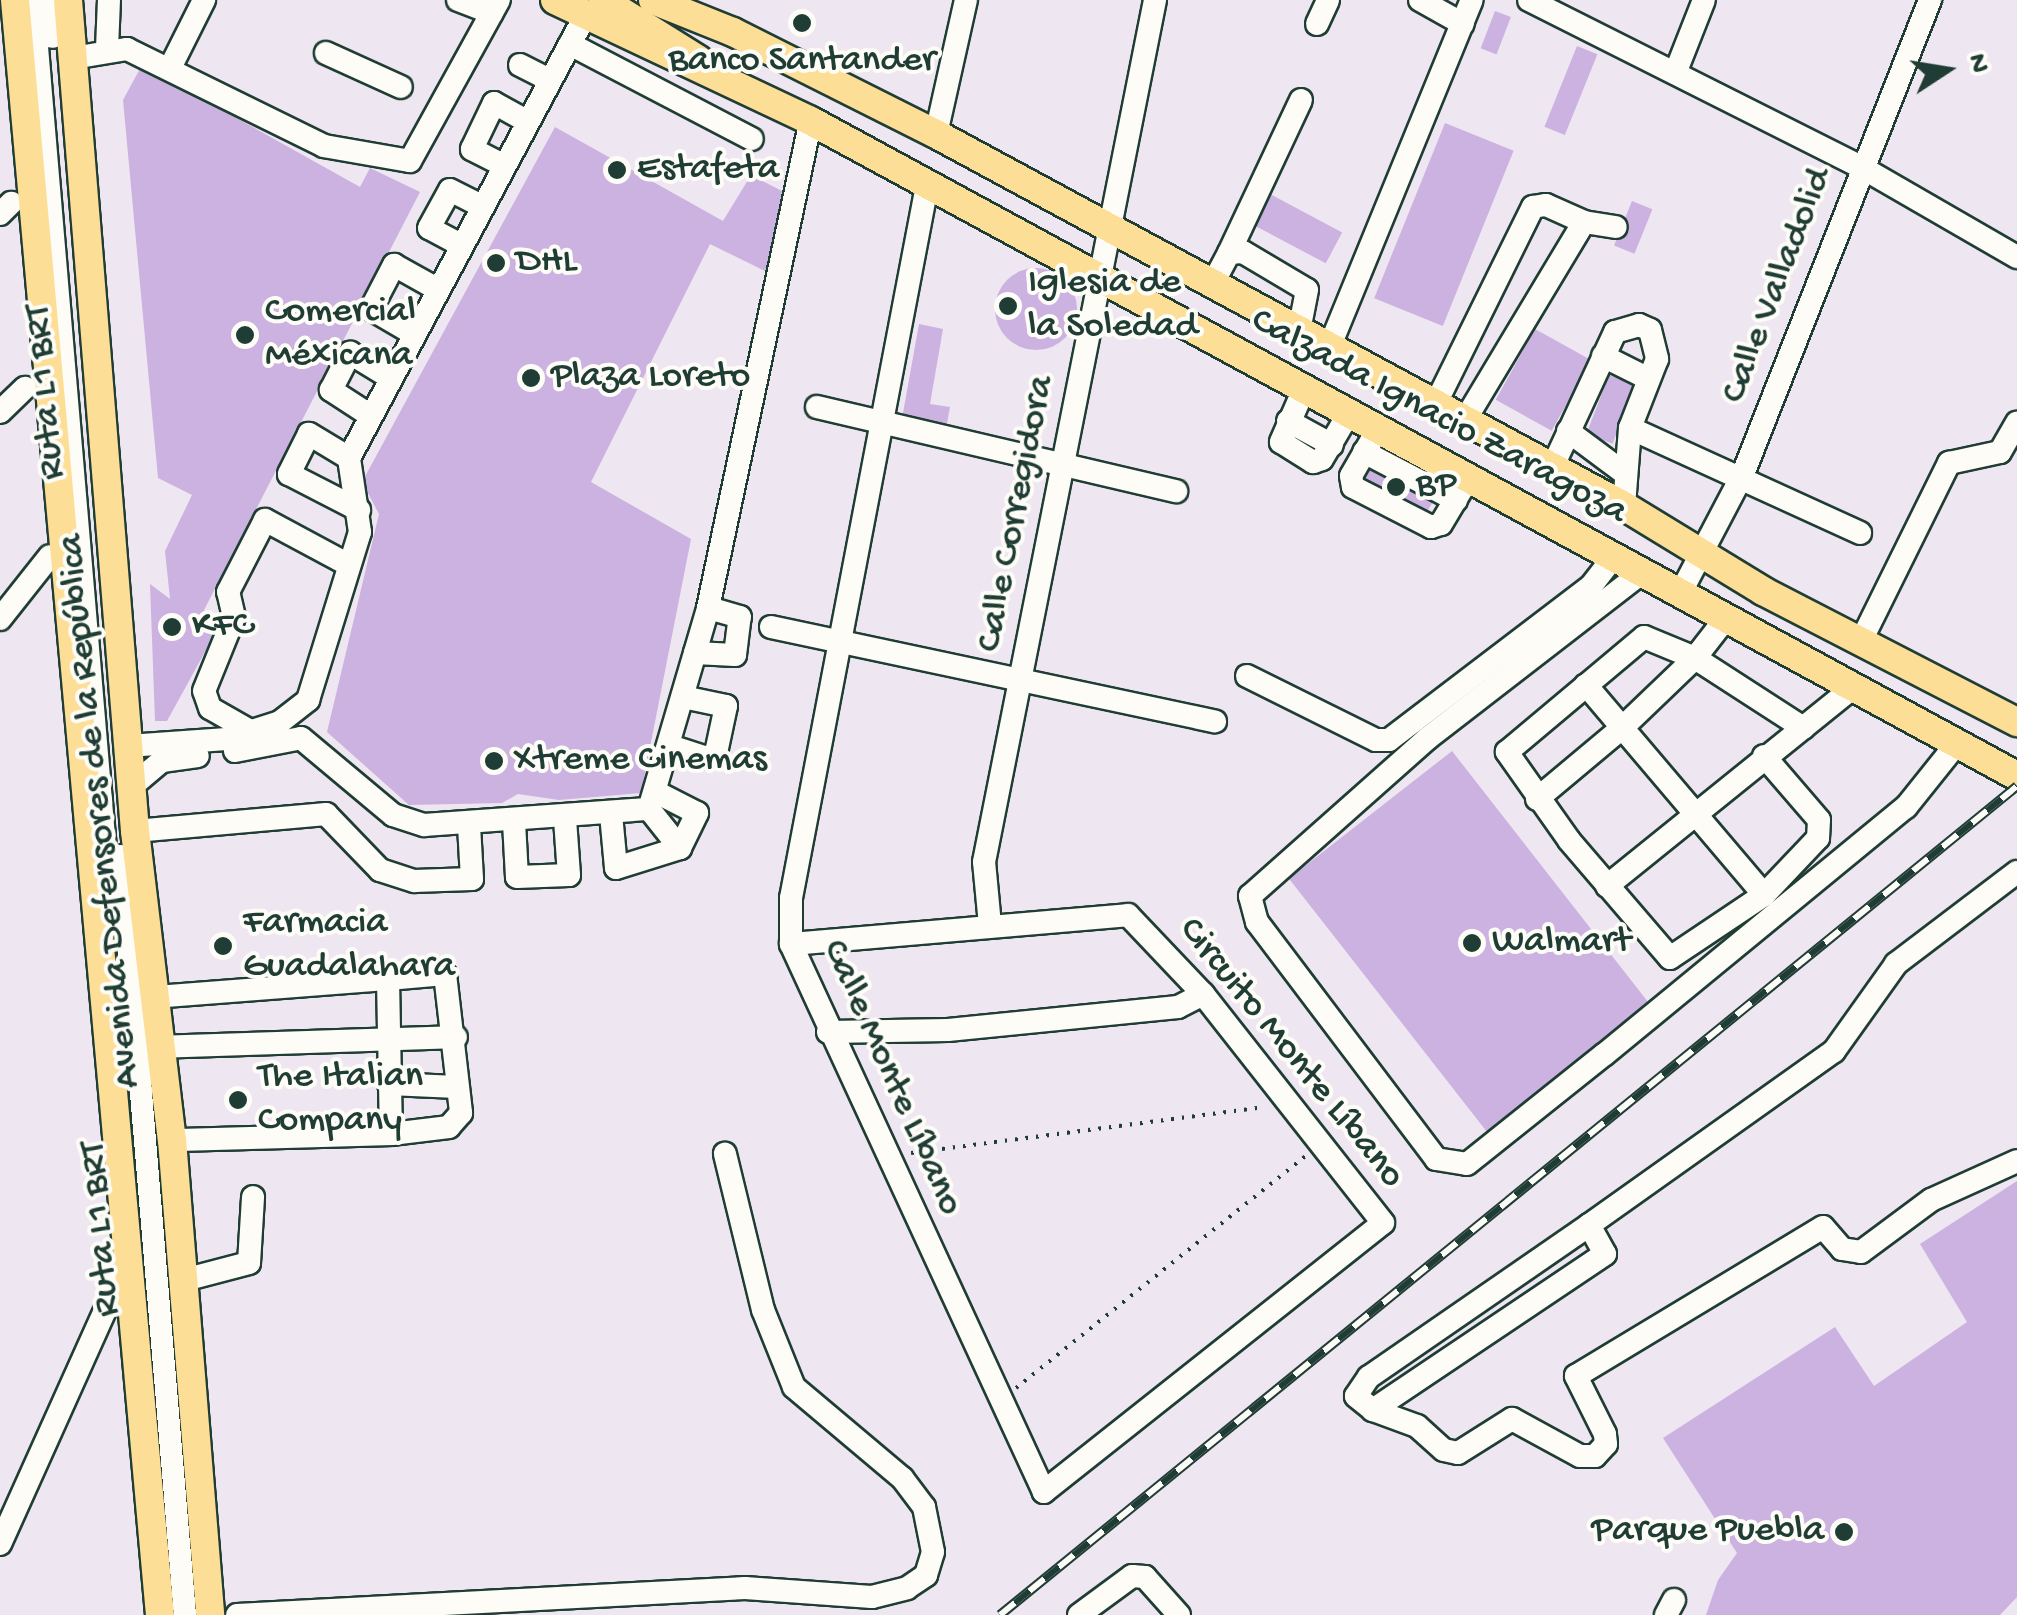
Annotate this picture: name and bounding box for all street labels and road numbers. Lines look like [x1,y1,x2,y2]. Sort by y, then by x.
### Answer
street label: Calle Valladolid [1712,162,1844,410]
street label: Calzada Ignacio Zaragoza [1242,299,1634,537]
street label: Ruta L1 BRT [17,303,77,481]
street label: Calle Corregidora [968,372,1066,656]
street label: Avenida Defensores de la República [49,532,153,1090]
street label: Circuito Monte Líbano [1167,910,1413,1198]
street label: Calle Monte Líbano [810,933,972,1223]
street label: Ruta L1 BRT [72,1140,132,1318]

